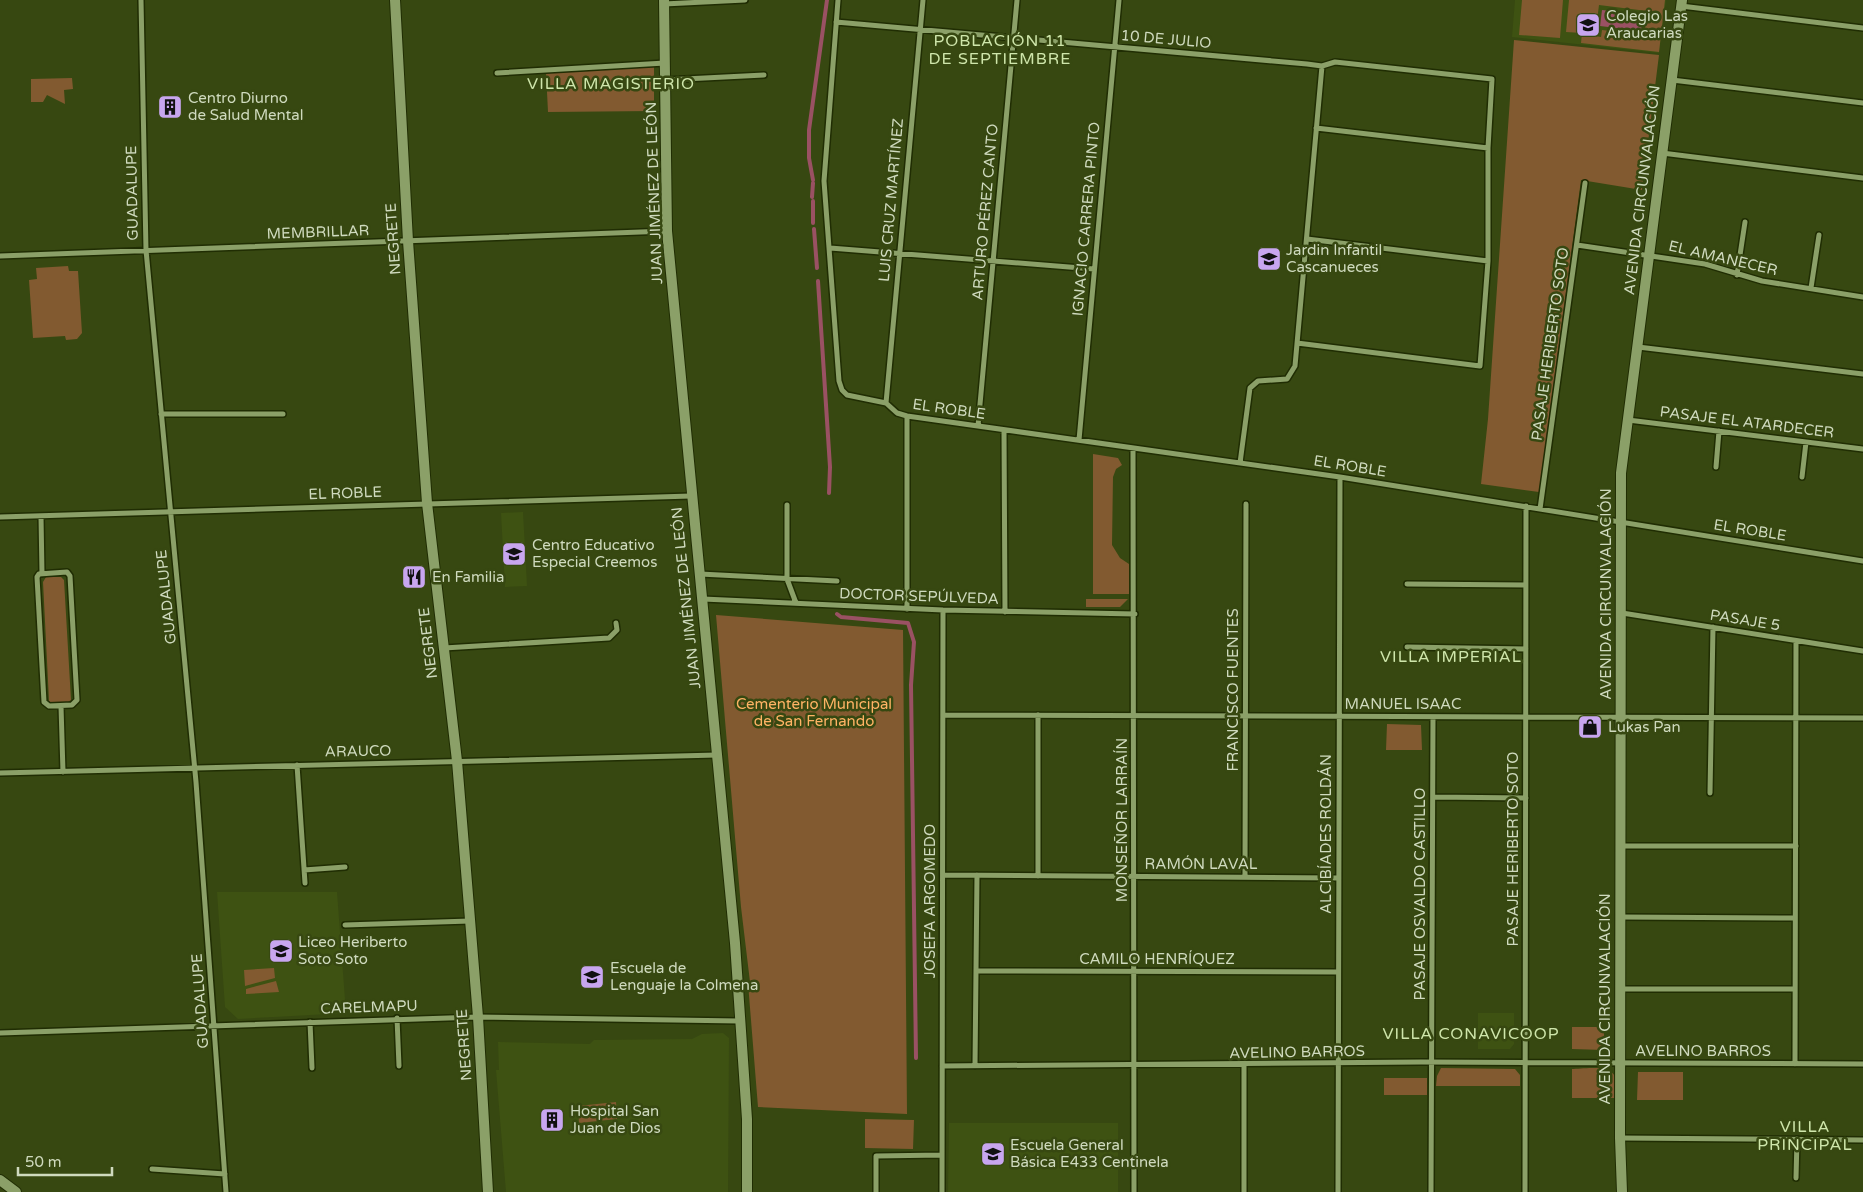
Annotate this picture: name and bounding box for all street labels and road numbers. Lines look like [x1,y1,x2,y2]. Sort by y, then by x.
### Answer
street label: 10 DE JULIO [1120,26,1212,52]
street label: AVENIDA CIRCUNVALACIÓN [1620,84,1664,296]
street label: JUAN JIMÉNEZ DE LEÓN [642,101,666,285]
street label: LUIS CRUZ MARTÍNEZ [875,118,907,282]
street label: IGNACIO CARRERA PINTO [1069,121,1103,317]
street label: ARTURO PÉREZ CANTO [968,123,1002,301]
street label: GUADALUPE [122,145,142,241]
street label: NEGRETE [382,203,404,275]
street label: MEMBRILLAR [266,221,370,243]
street label: EL AMANECER [1667,237,1779,279]
street label: PASAJE HERIBERTO SOTO [1528,246,1572,442]
street label: EL ROBLE [911,395,987,423]
street label: PASAJE EL ATARDECER [1659,402,1835,442]
street label: EL ROBLE [1312,451,1388,481]
street label: EL ROBLE [308,483,382,503]
street label: AVENIDA CIRCUNVALACIÓN [1597,488,1615,700]
street label: JUAN JIMÉNEZ DE LEÓN [668,506,704,690]
street label: EL ROBLE [1712,515,1788,545]
street label: GUADALUPE [152,549,180,645]
street label: DOCTOR SEPÚLVEDA [839,584,999,608]
street label: NEGRETE [415,606,441,680]
street label: PASAJE 5 [1709,606,1781,634]
street label: FRANCISCO FUENTES [1224,608,1242,772]
street label: MANUEL ISAAC [1344,695,1462,713]
street label: MONSEÑOR LARRAÍN [1113,738,1131,902]
street label: ARAUCO [325,741,391,761]
street label: PASAJE HERIBERTO SOTO [1504,752,1522,946]
street label: ALCIBÍADES ROLDÁN [1317,754,1335,914]
street label: PASAJE OSVALDO CASTILLO [1411,788,1429,1000]
street label: JOSEFA ARGOMEDO [921,824,939,978]
street label: RAMÓN LAVAL [1145,855,1258,873]
street label: AVENIDA CIRCUNVALACIÓN [1596,893,1614,1105]
street label: CAMILO HENRÍQUEZ [1079,950,1235,968]
street label: GUADALUPE [188,953,212,1049]
street label: CARELMAPU [320,996,418,1018]
street label: NEGRETE [453,1009,475,1081]
street label: AVELINO BARROS [1229,1042,1365,1062]
street label: AVELINO BARROS [1635,1042,1771,1060]

